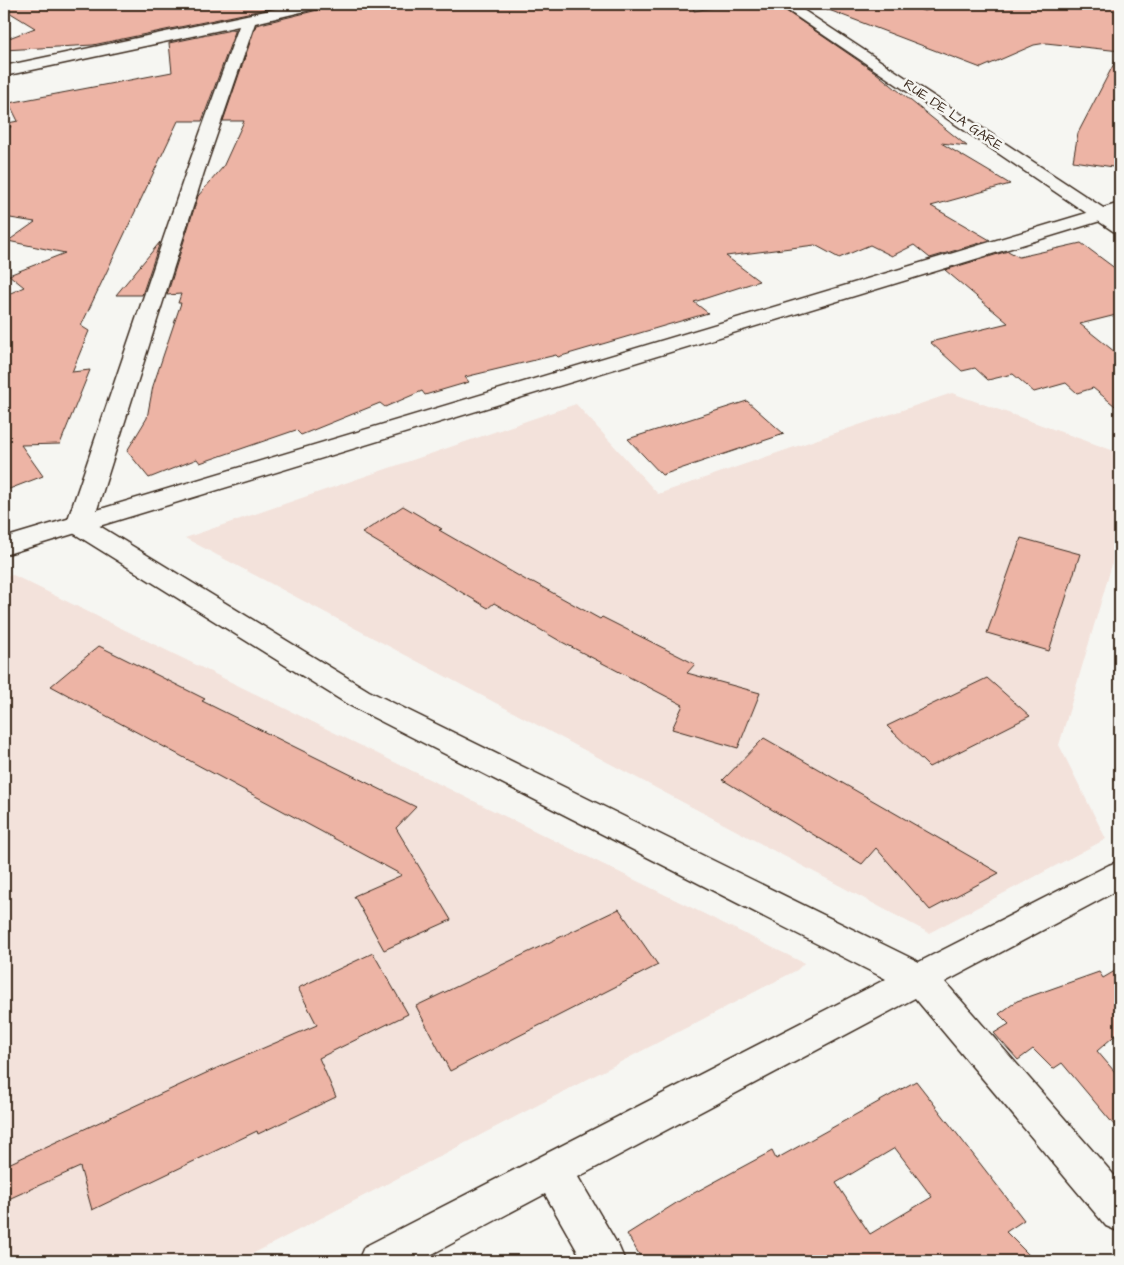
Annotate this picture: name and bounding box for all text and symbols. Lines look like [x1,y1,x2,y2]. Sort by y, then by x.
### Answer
street label: RUE DE LA GARE [899,74,1007,156]

